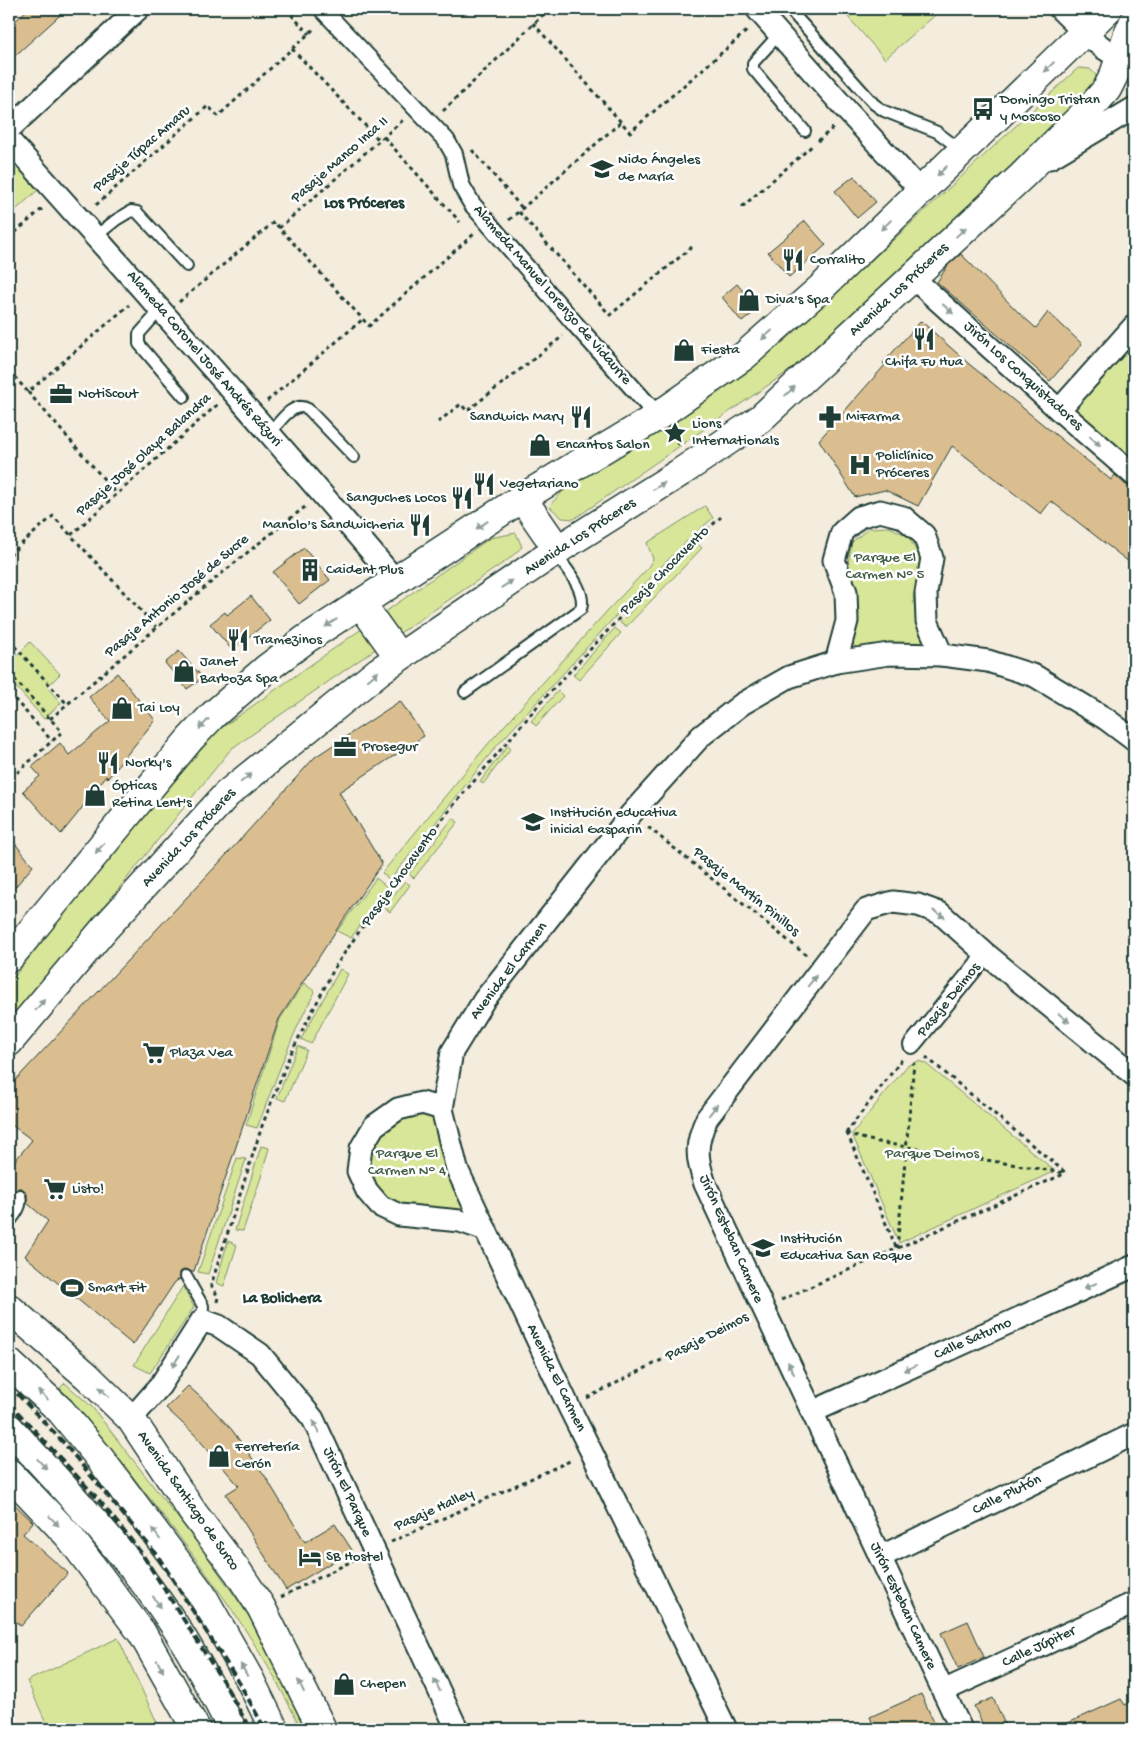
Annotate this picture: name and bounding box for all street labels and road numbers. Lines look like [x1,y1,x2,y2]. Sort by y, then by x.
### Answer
street label: Pasaje Túpac Amaru [89,102,194,197]
street label: Pasaje Manco Inca II [287,113,392,208]
street label: Alameda Manuel Lorenzo de Vidaurre [469,201,635,389]
street label: Avenida Los Próceres [846,239,953,341]
street label: Alameda Coronel José Andrés Rázuri [122,267,286,451]
street label: Jirón Los Conquistadores [959,318,1087,435]
street label: Pasaje José Olaya Balandra [72,389,216,521]
street label: Avenida Los Próceres [521,494,640,580]
street label: Pasaje Chocavento [616,522,714,620]
street label: Pasaje Antonio José de Sucre [101,530,253,662]
street label: Avenida Los Próceres [138,784,240,891]
street label: Pasaje Chocavento [357,823,442,931]
street label: Pasaje Martín Pinillos [688,843,803,941]
street label: Avenida El Carmen [466,919,552,1023]
street label: Pasaje Deimos [913,959,985,1042]
street label: Jirón Esteban Camere [695,1172,767,1306]
street label: Pasaje Deimos [662,1308,752,1366]
street label: Calle Saturno [931,1314,1015,1364]
street label: Avenida El Carmen [522,1321,590,1435]
street label: Avenida Santiago de Surco [133,1428,243,1575]
street label: Jirón El Parque [318,1444,376,1540]
street label: Calle Plutón [970,1471,1044,1519]
street label: Pasaje Halley [391,1484,477,1536]
street label: Jirón Esteban Camere [866,1539,941,1673]
street label: Calle Júpiter [999,1621,1080,1672]

